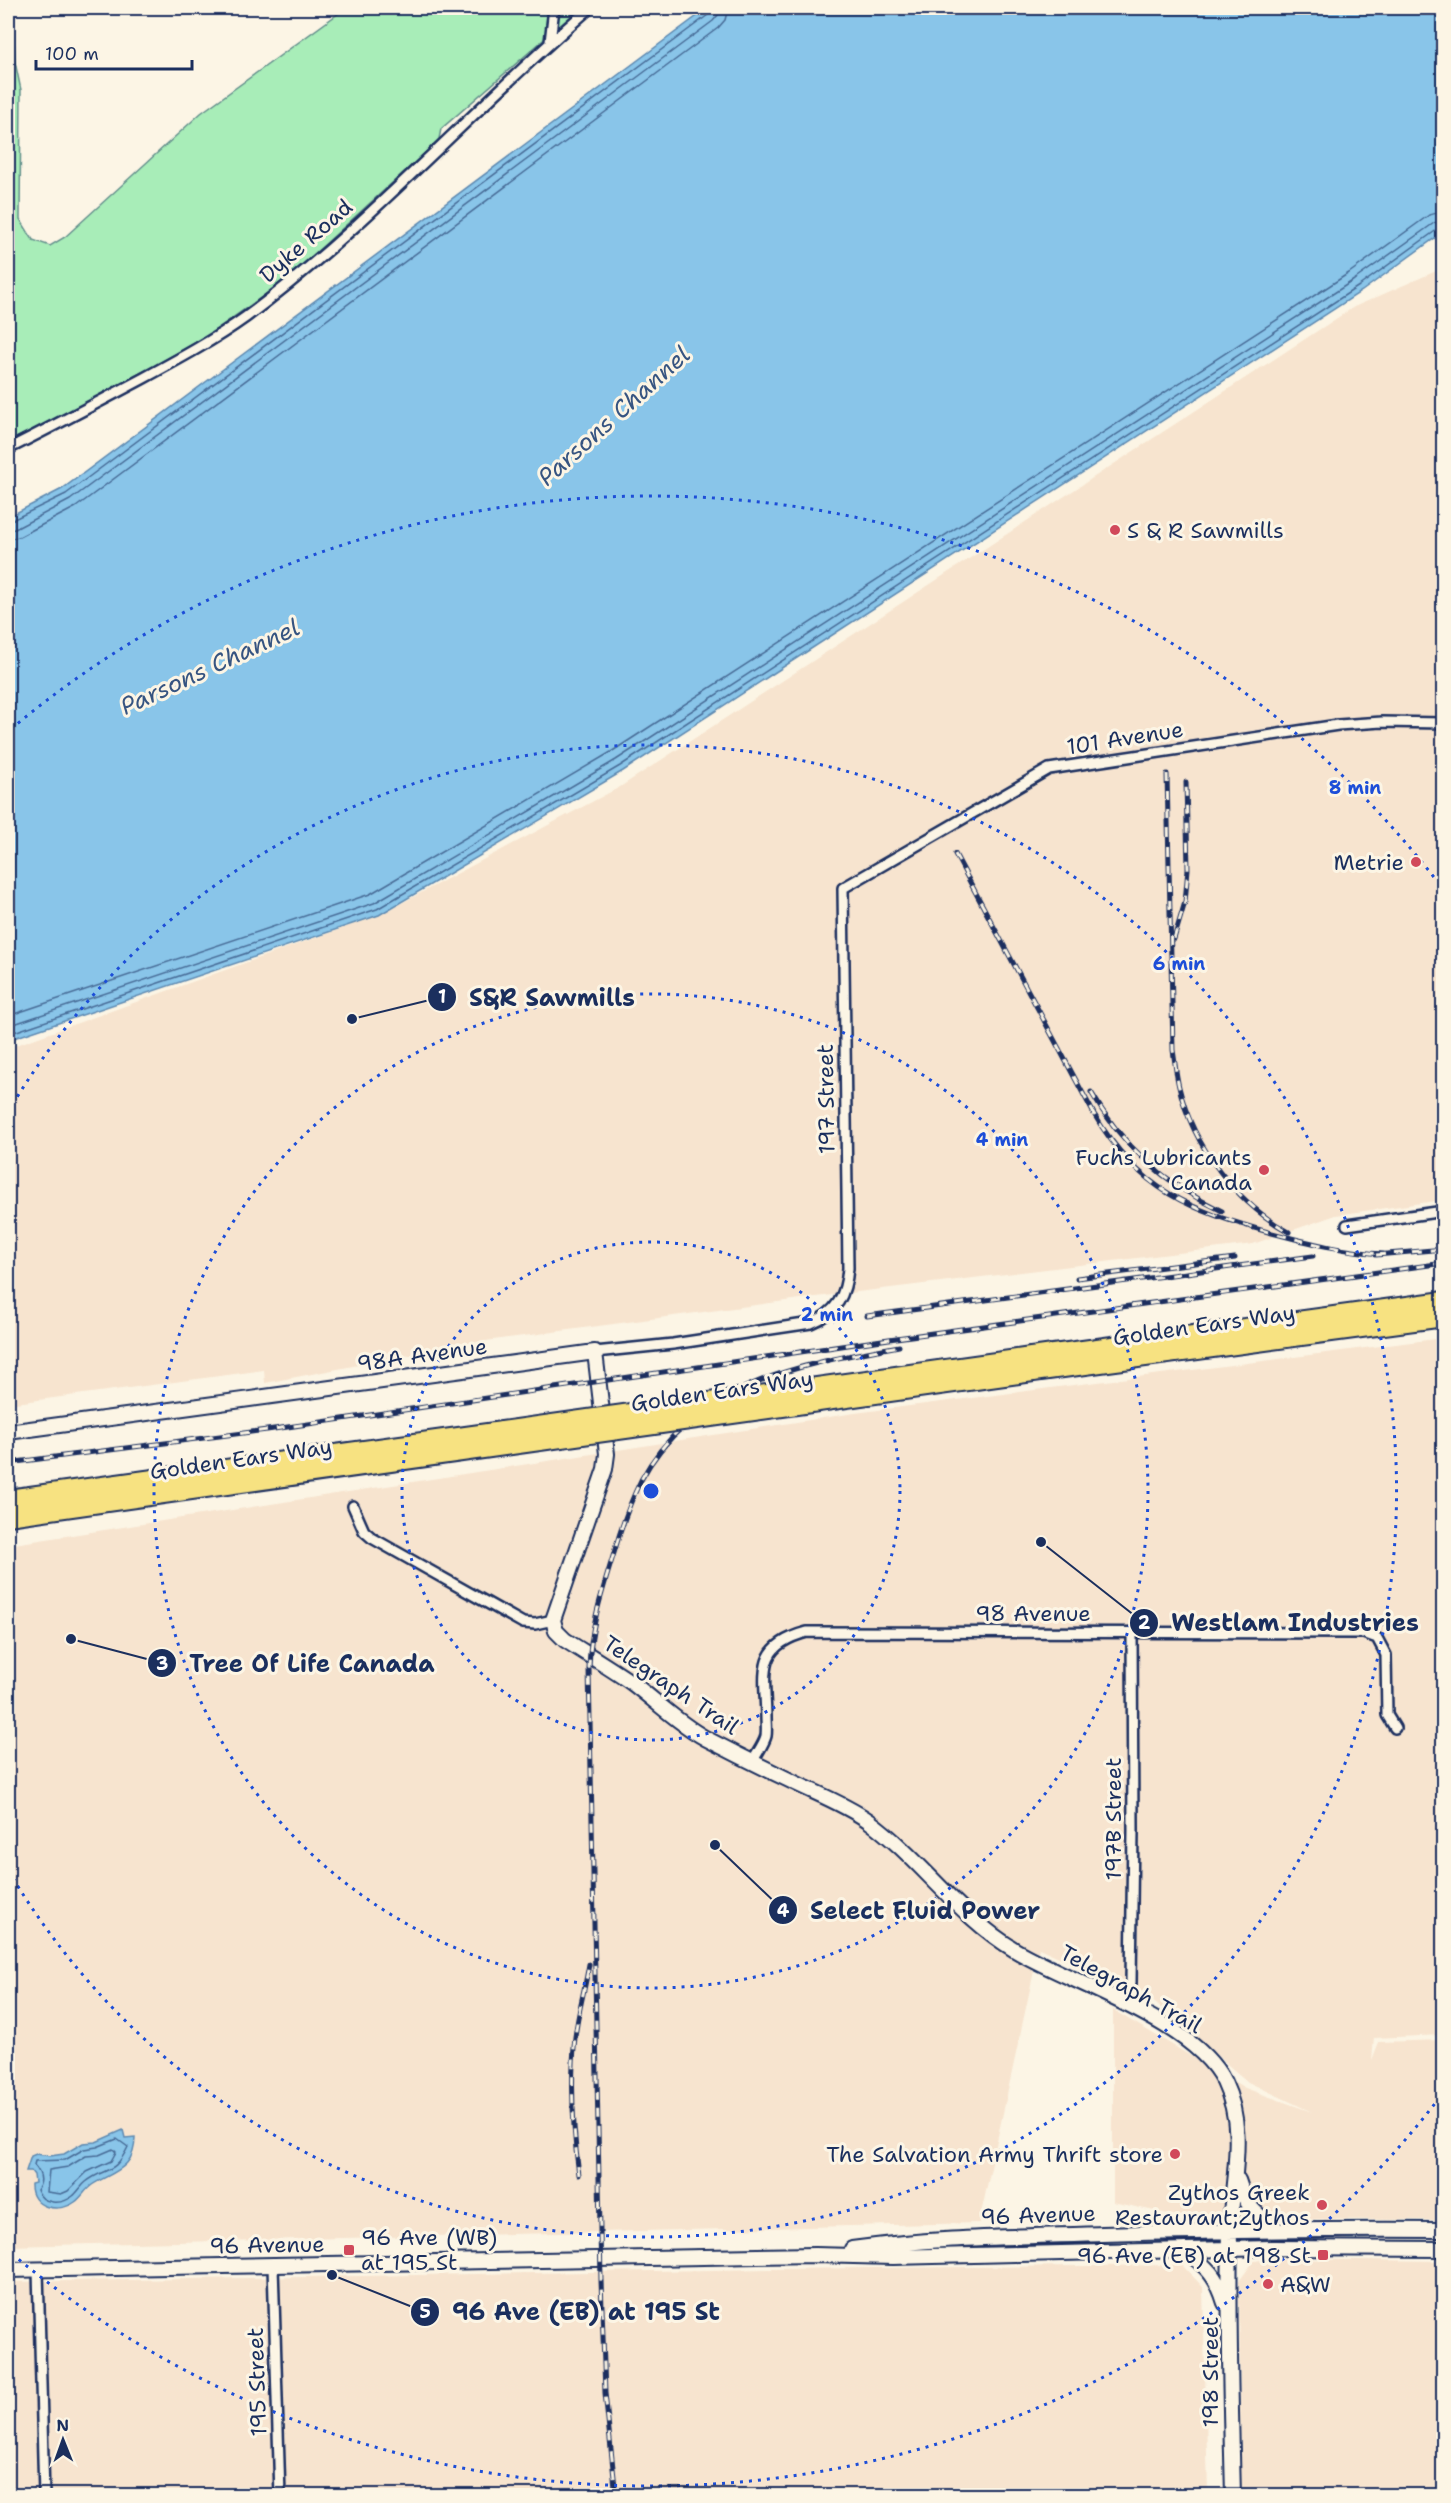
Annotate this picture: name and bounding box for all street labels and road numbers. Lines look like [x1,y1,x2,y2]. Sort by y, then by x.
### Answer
street label: Dyke Road [253,193,359,289]
street label: 101 Avenue [1065,714,1185,762]
street label: 197 Street [811,1044,841,1154]
street label: Golden Ears Way [1111,1298,1297,1352]
street label: 98A Avenue [355,1331,489,1379]
street label: Golden Ears Way [629,1364,815,1418]
street label: Golden Ears Way [148,1432,334,1486]
street label: 98 Avenue [975,1599,1091,1628]
street label: Telegraph Trail [597,1629,745,1741]
street label: 197B Street [1099,1757,1128,1881]
street label: Telegraph Trail [1055,1938,1207,2040]
street label: 96 Avenue [980,2198,1096,2232]
street label: 96 Avenue [209,2229,325,2261]
street label: 198 Street [1196,2317,1225,2427]
street label: 195 Street [241,2327,273,2437]

